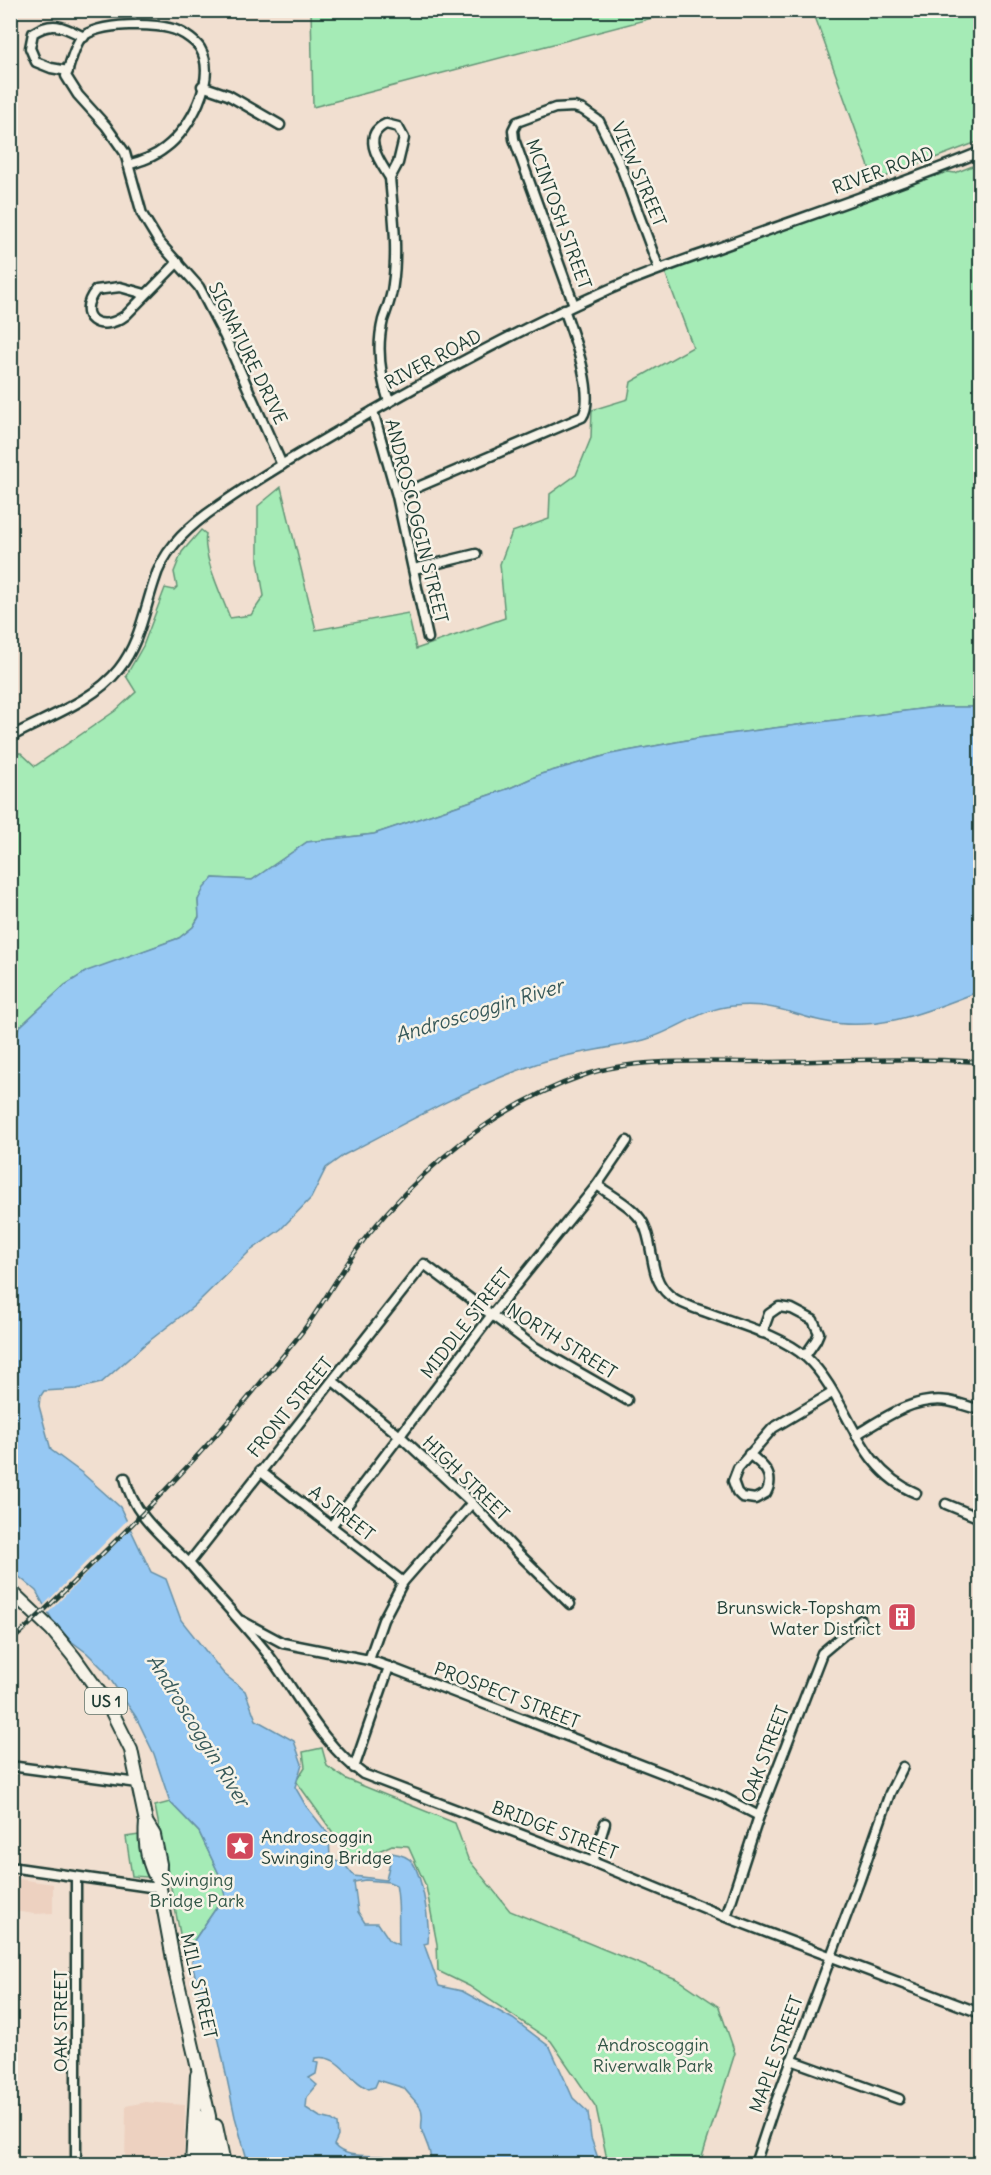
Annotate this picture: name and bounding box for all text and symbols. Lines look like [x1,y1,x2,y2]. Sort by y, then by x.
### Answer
street label: VIEW STREET [607,118,671,230]
street label: MCINTOSH STREET [521,136,597,292]
street label: RIVER ROAD [829,141,937,199]
street label: SIGNATURE DRIVE [204,278,292,428]
street label: RIVER ROAD [381,324,485,394]
street label: ANDROSCOGGIN STREET [381,417,453,625]
water label: Androscoggin River [392,972,569,1047]
street label: MIDDLE STREET [416,1263,516,1383]
street label: NORTH STREET [503,1298,621,1384]
street label: FRONT STREET [242,1352,338,1462]
street label: HIGH STREET [418,1431,514,1525]
street label: A STREET [305,1480,379,1546]
place label: Brunswick-Topsham Water District [716,1596,881,1640]
building icon: Brunswick-Topsham Water District [886,1601,918,1633]
water label: Androscoggin River [142,1649,257,1813]
street label: PROSPECT STREET [431,1657,583,1733]
road number: US 1 [85,1688,127,1714]
street label: OAK STREET [736,1702,794,1806]
street label: BRIDGE STREET [489,1795,621,1865]
place label: Androscoggin Swinging Bridge [261,1825,392,1869]
place icon: Androscoggin Swinging Bridge [224,1830,256,1862]
park label: Swinging Bridge Park [150,1868,244,1912]
street label: MILL STREET [176,1931,222,2041]
street label: OAK STREET [49,1970,72,2072]
street label: MAPLE STREET [744,1992,808,2116]
park label: Androscoggin Riverwalk Park [593,2033,713,2077]

